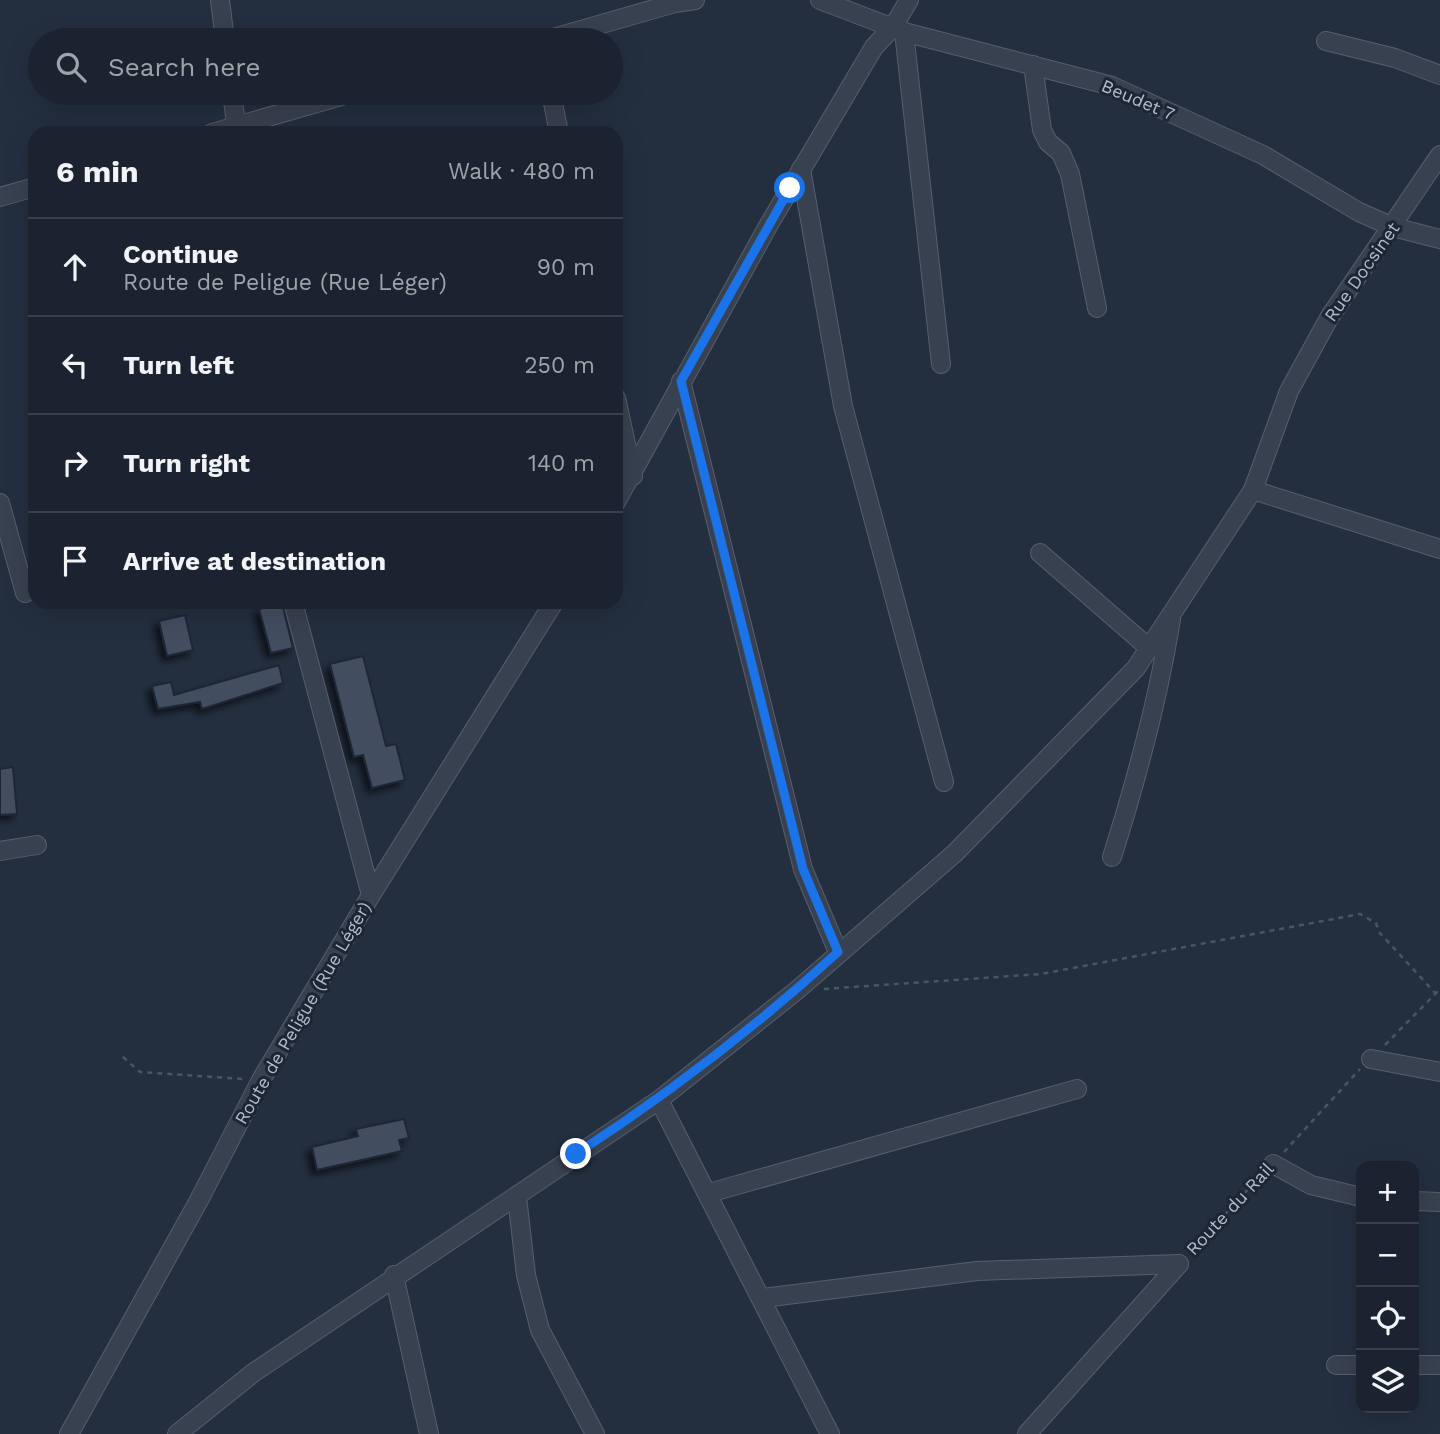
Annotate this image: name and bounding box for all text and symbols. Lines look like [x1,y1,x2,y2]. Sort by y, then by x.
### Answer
search box [28,28,623,105]
icon: search [52,48,90,86]
text: Search here [108,52,260,82]
street label: Beudet 7 [1098,75,1178,124]
text: 6 min [56,154,139,189]
text: Walk · 480 m [448,158,595,185]
route start [774,172,805,203]
street label: Rue Docsinet [1320,218,1404,325]
text: Continue [123,239,239,269]
icon: ahead [56,248,94,286]
text: 90 m [537,254,595,281]
text: Route de Peligue (Rue Léger) [123,269,447,296]
icon: left [56,346,94,384]
text: Turn left [123,350,234,380]
text: 250 m [524,352,595,379]
icon: right [56,444,94,482]
text: Turn right [123,448,250,478]
text: 140 m [528,450,595,477]
icon: arrive [56,542,94,580]
text: Arrive at destination [123,546,386,576]
street label: Route de Peligue (Rue Léger) [230,898,375,1128]
route end [560,1138,591,1169]
street label: Route du Rail [1182,1158,1278,1259]
map controls [1356,1161,1419,1413]
button: + [1356,1161,1419,1224]
button: − [1356,1224,1419,1287]
button: locate [1356,1287,1419,1350]
button: layers [1356,1350,1419,1413]

